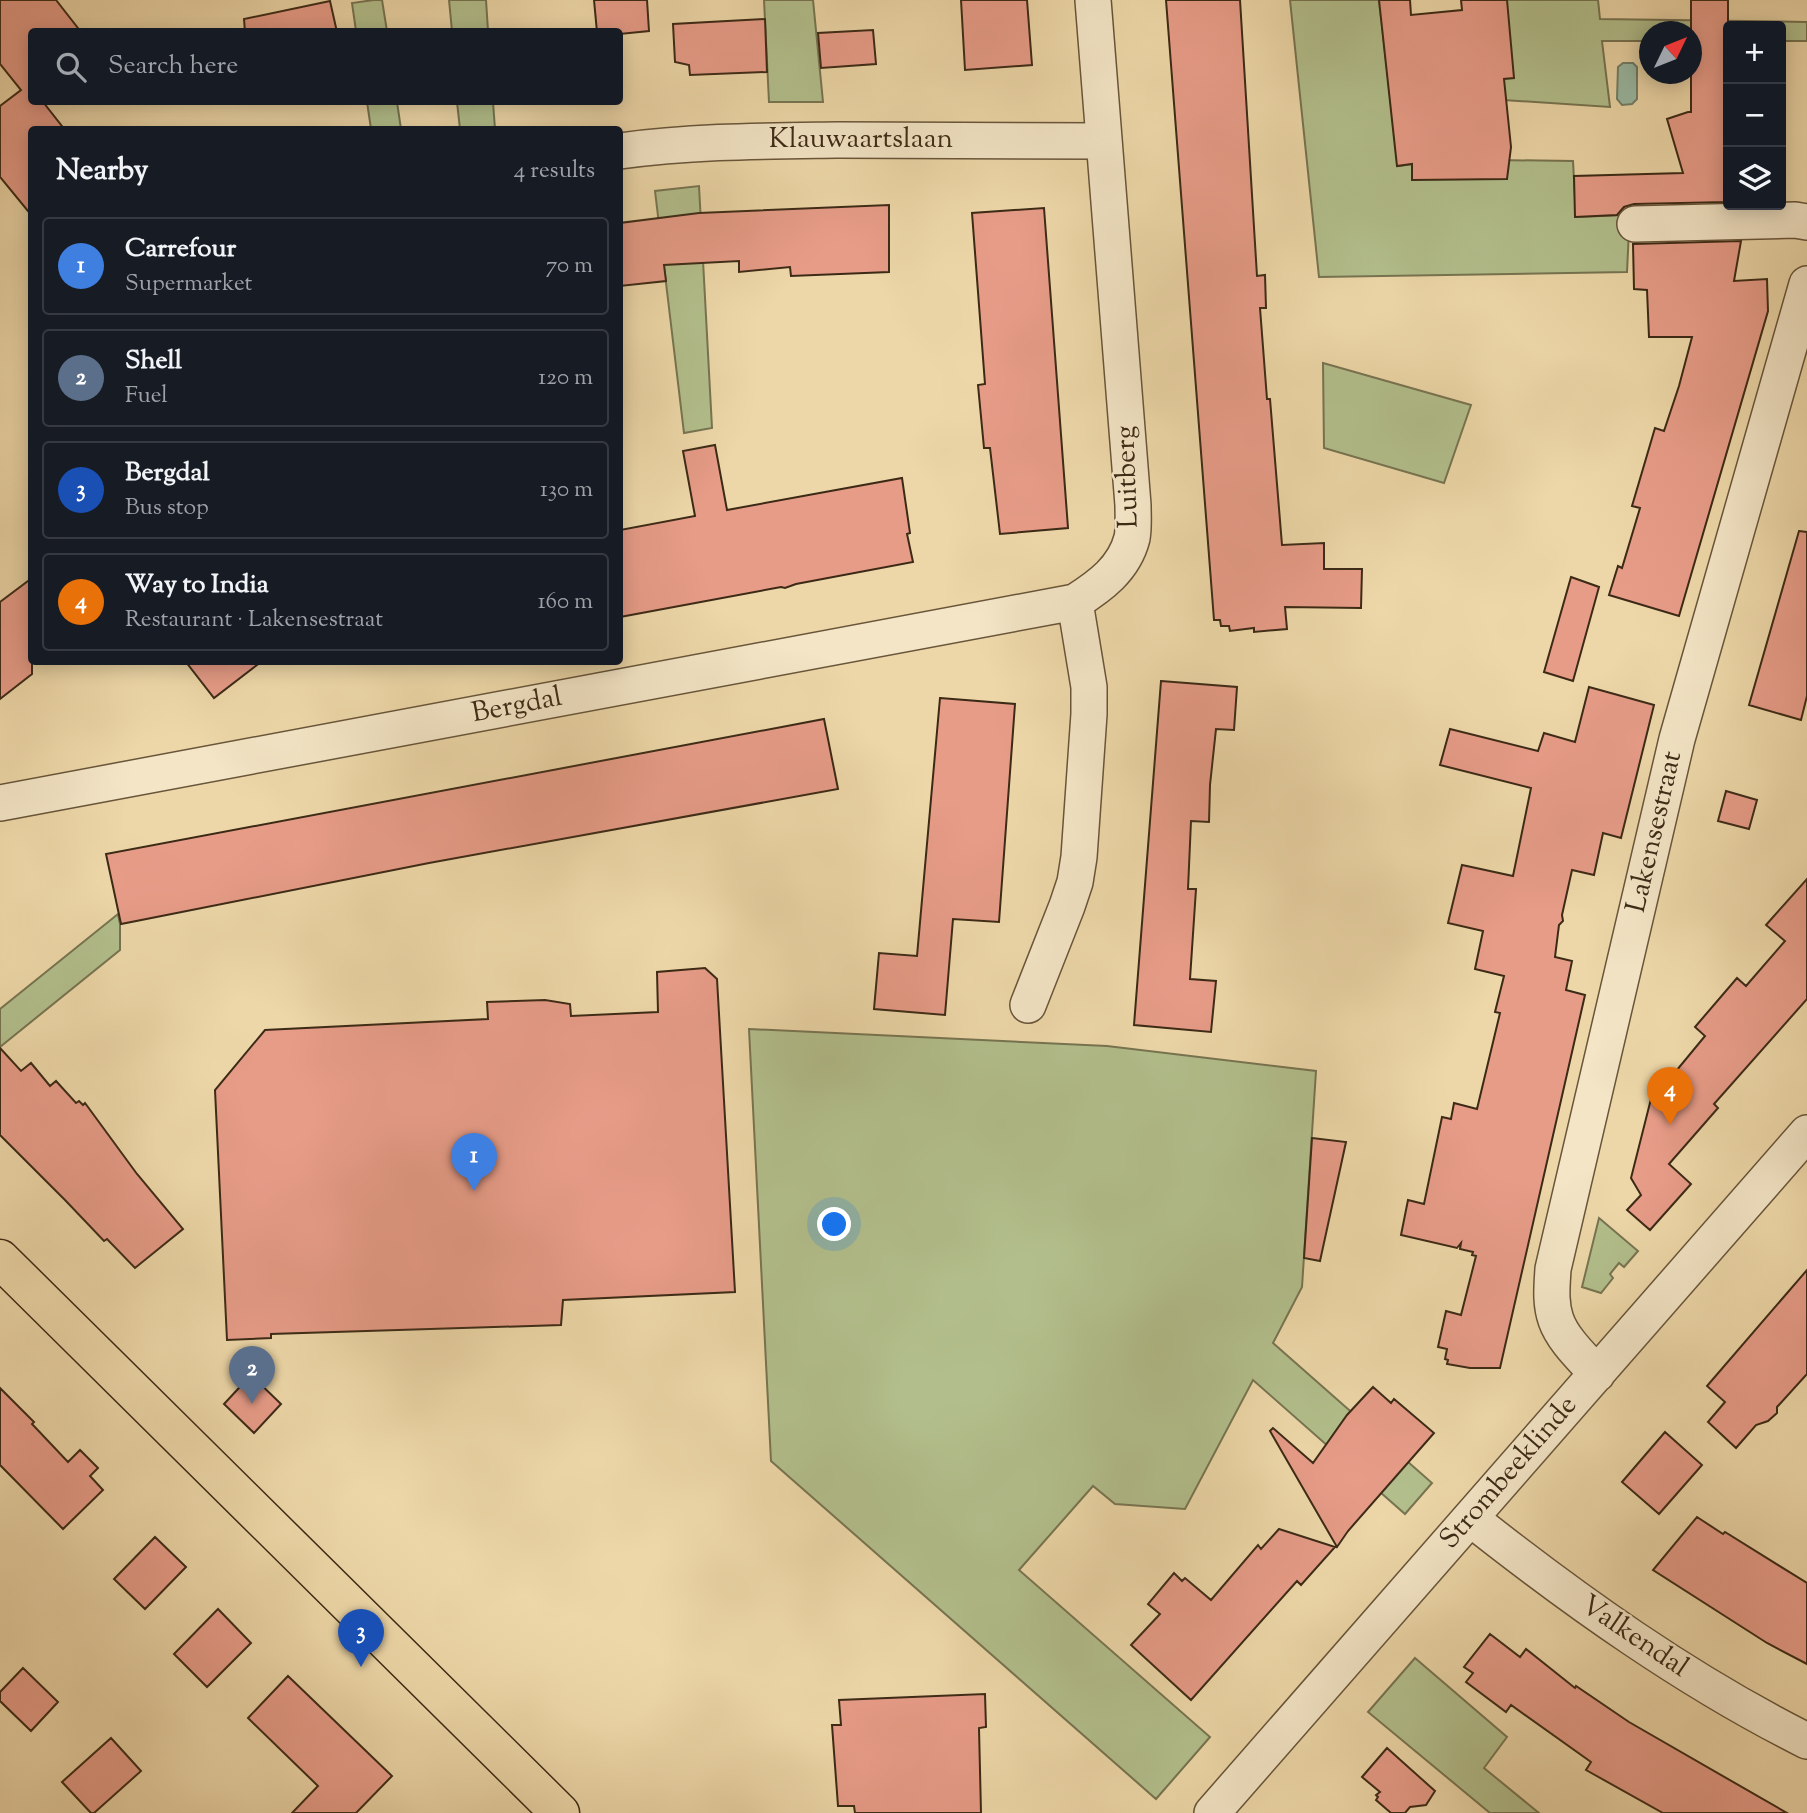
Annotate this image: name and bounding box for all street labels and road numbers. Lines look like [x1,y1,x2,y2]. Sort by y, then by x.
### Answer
street label: Klauwaartslaan [769,120,953,160]
street label: Luitberg [1106,425,1150,529]
street label: Bergdal [468,678,566,734]
street label: Lakensestraat [1617,747,1693,917]
street label: Strombeeklinde [1431,1387,1587,1559]
street label: Valkendal [1572,1586,1696,1688]

